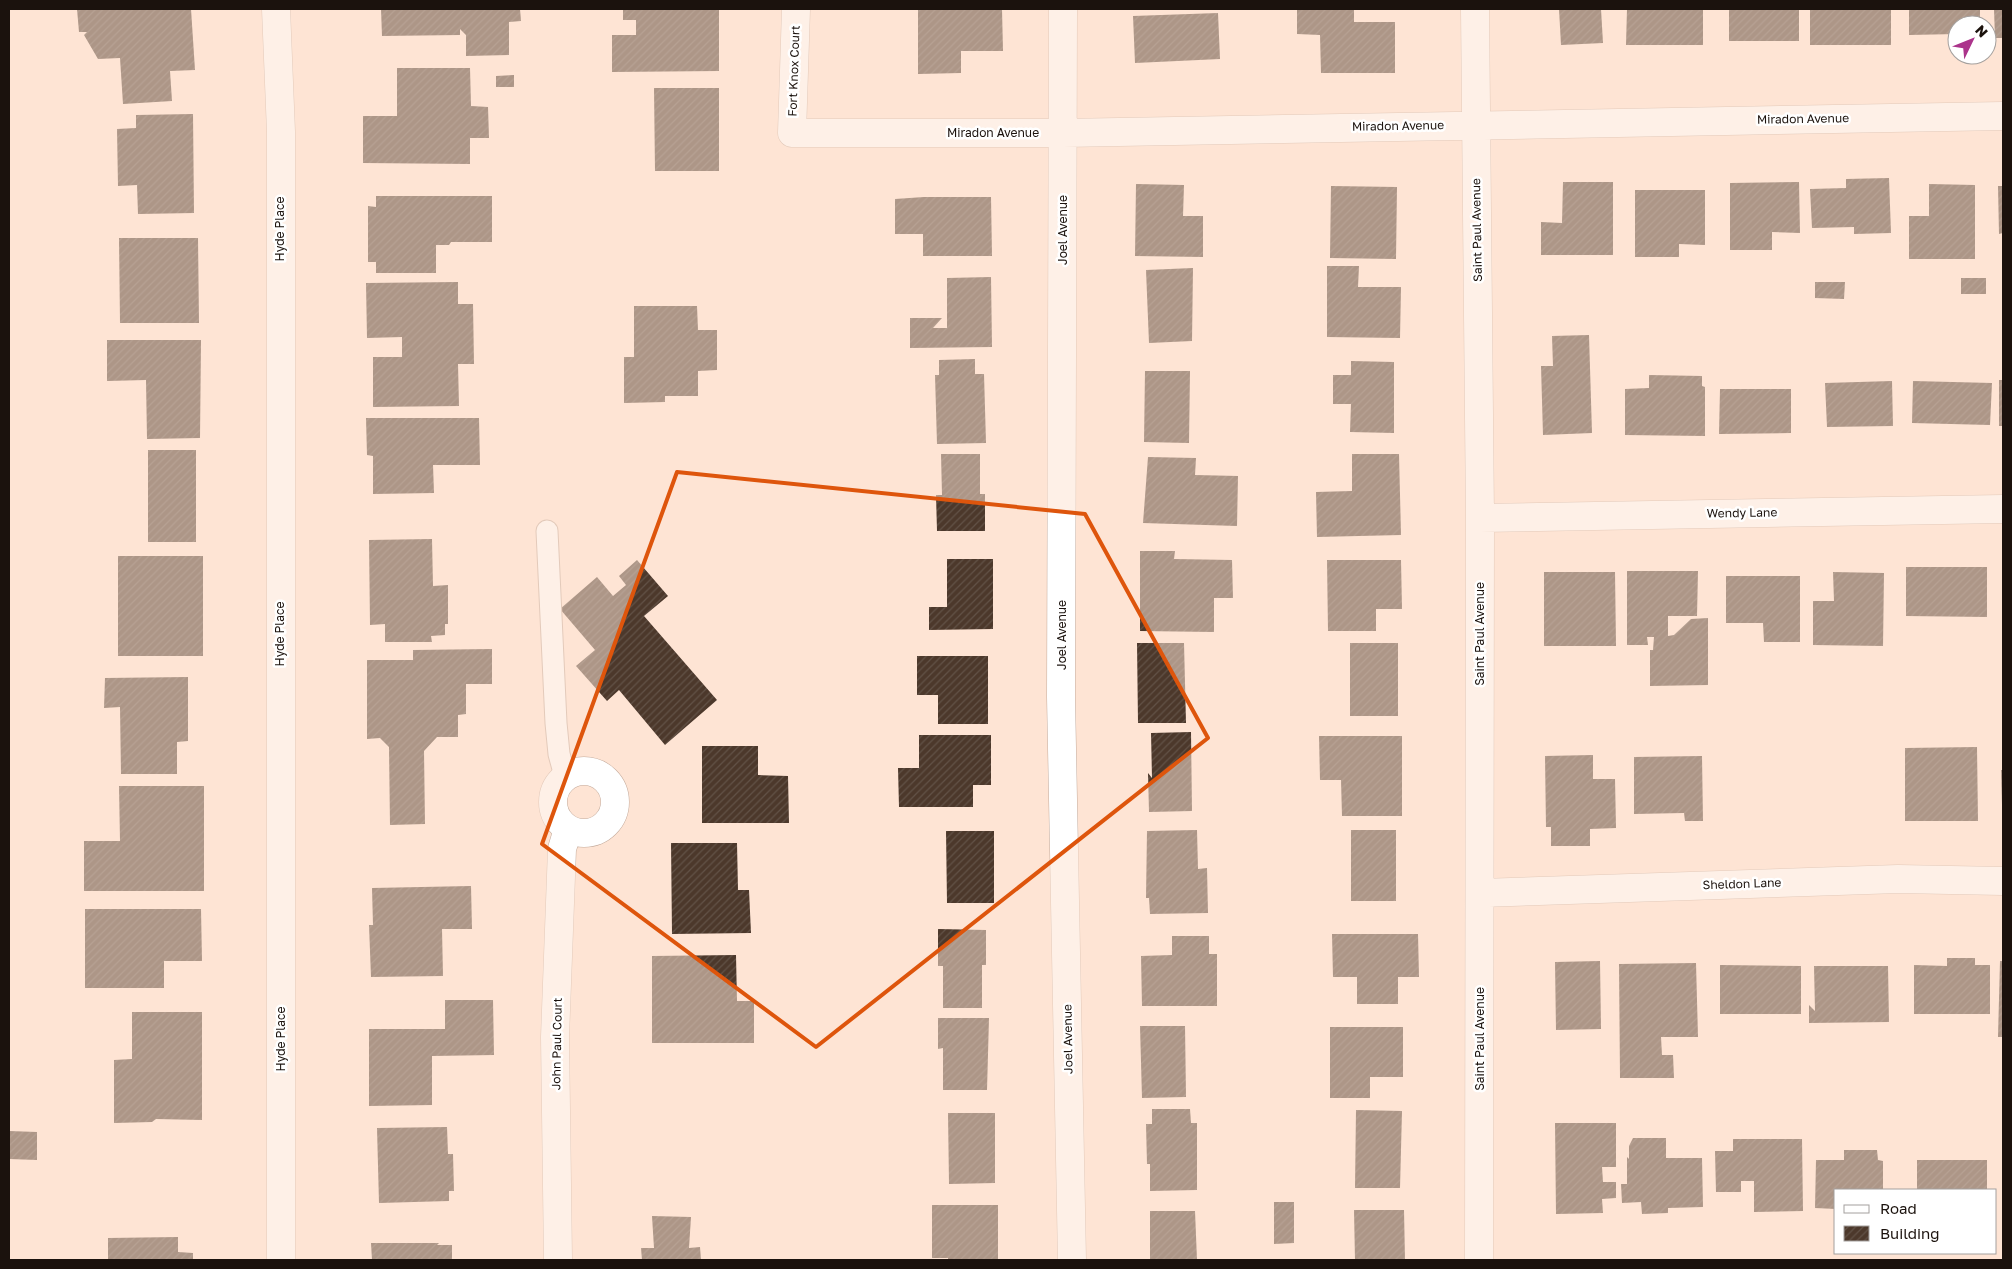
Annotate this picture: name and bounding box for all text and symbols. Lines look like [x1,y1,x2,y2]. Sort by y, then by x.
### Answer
north arrow [1947,15,1997,65]
text: N [1972,21,1992,40]
street label: Fort Knox Court [784,25,803,117]
street label: Miradon Avenue [1757,110,1849,127]
street label: Miradon Avenue [1352,117,1444,134]
street label: Miradon Avenue [947,125,1039,140]
street label: Saint Paul Avenue [1468,178,1485,282]
street label: Joel Avenue [1055,195,1070,265]
street label: Hyde Place [272,197,287,261]
street label: Wendy Lane [1707,504,1777,521]
street label: Saint Paul Avenue [1472,582,1487,686]
street label: Joel Avenue [1054,600,1069,670]
street label: Hyde Place [272,602,287,666]
street label: Sheldon Lane [1702,875,1782,892]
street label: Saint Paul Avenue [1472,987,1487,1091]
street label: John Paul Court [548,997,565,1090]
street label: Joel Avenue [1059,1004,1076,1074]
street label: Hyde Place [273,1007,288,1071]
legend [1834,1189,1997,1254]
text: Road [1880,1199,1917,1217]
text: Building [1880,1224,1940,1242]

